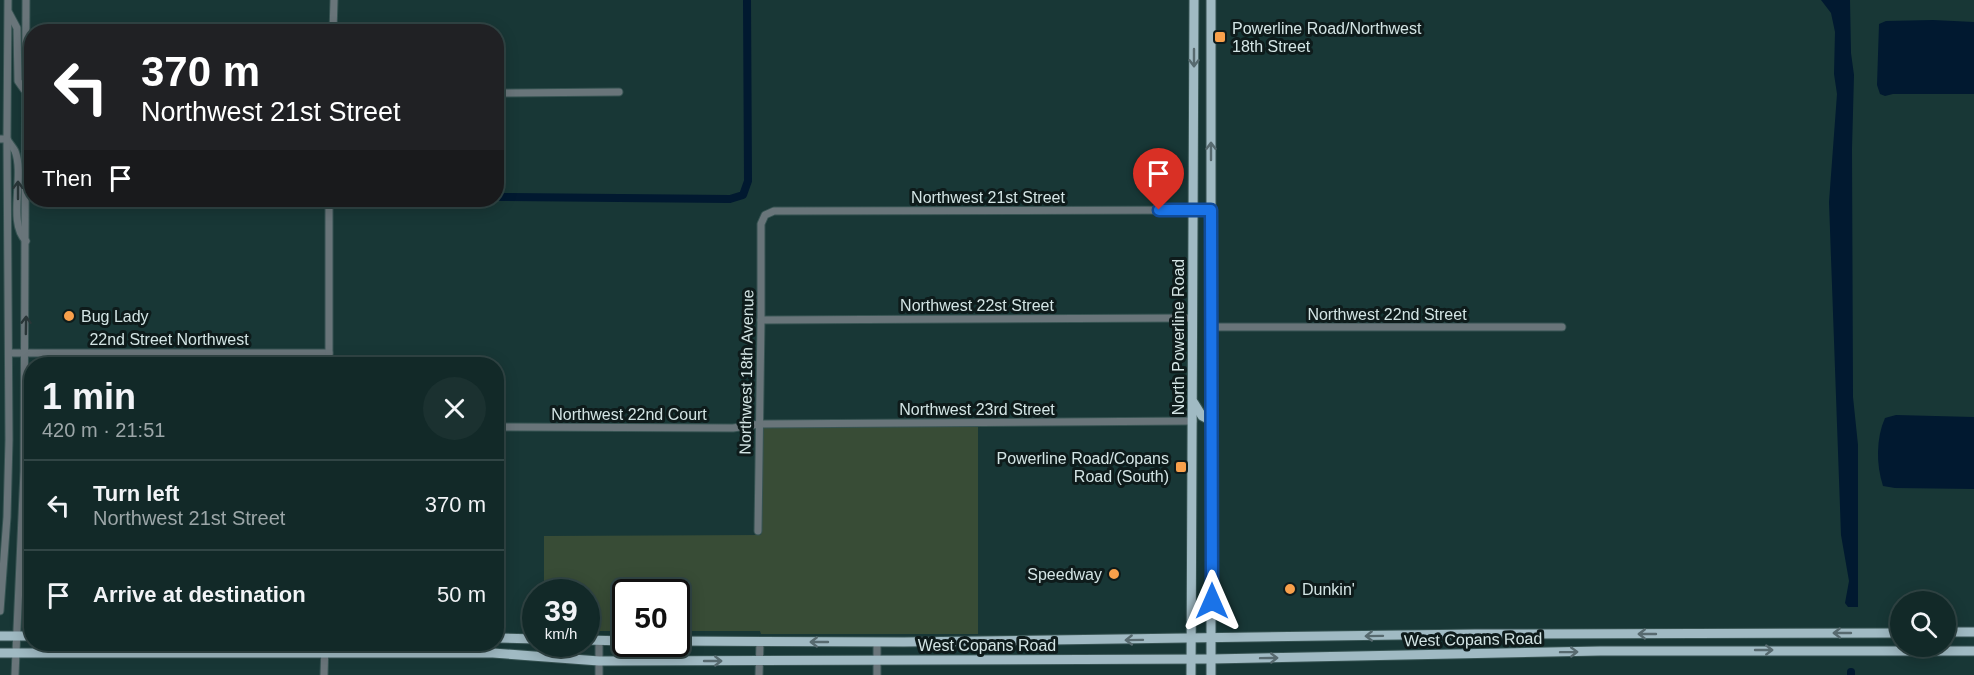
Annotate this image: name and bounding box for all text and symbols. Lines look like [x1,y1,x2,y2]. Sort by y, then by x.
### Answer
place label: Powerline Road/Northwest 18th Street [1232,20,1422,55]
marker: Powerline Road/Northwest 18th Street [1213,30,1227,44]
icon: left [42,48,120,126]
text: 370 m [141,48,260,95]
one-way arrow [1188,48,1200,68]
text: Northwest 21st Street [141,97,401,127]
one-way arrow [1205,142,1217,162]
pin [1133,148,1184,210]
icon: arrive [1142,157,1175,190]
icon: arrive [104,162,137,195]
text: Then [42,166,92,191]
one-way arrow [12,180,24,200]
street label: Northwest 21st Street [911,189,1065,206]
street label: North Powerline Road [1170,259,1187,415]
street label: Northwest 18th Avenue [737,289,756,455]
street label: Northwest 22st Street [900,297,1054,314]
street label: Northwest 22nd Street [1307,306,1467,323]
place label: Bug Lady [81,308,149,325]
marker: Bug Lady [62,309,76,323]
one-way arrow [20,316,32,336]
street label: 22nd Street Northwest [89,331,249,348]
text: 1 min [42,376,136,417]
button: close [423,377,486,440]
street label: Northwest 23rd Street [899,401,1055,418]
street label: Northwest 22nd Court [551,406,707,423]
text: 420 m · 21:51 [42,419,165,441]
place label: Powerline Road/Copans Road (South) [996,450,1169,485]
marker: Powerline Road/Copans Road (South) [1174,460,1188,474]
text: Turn left [93,481,179,506]
icon: left [42,489,75,522]
text: 370 m [425,492,486,517]
text: Northwest 21st Street [93,507,285,529]
place label: Speedway [1027,566,1102,583]
marker: Speedway [1107,567,1121,581]
position arrow [1180,569,1244,633]
icon: arrive [42,579,75,612]
speed limit sign: 50 [612,579,690,657]
place label: Dunkin' [1302,581,1355,598]
text: Arrive at destination [93,582,306,607]
text: 50 m [437,582,486,607]
marker: Dunkin' [1283,582,1297,596]
map controls [1890,591,1956,657]
button: search [1890,591,1956,657]
text: 39 [544,594,578,627]
text: km/h [545,625,577,642]
one-way arrow [1833,627,1853,639]
one-way arrow [1638,628,1658,640]
one-way arrow [1365,630,1385,642]
street label: West Copans Road [1404,630,1542,649]
one-way arrow [1124,634,1144,646]
one-way arrow [809,636,829,648]
street label: West Copans Road [918,637,1056,654]
one-way arrow [1754,645,1774,656]
one-way arrow [1559,646,1579,658]
one-way arrow [1259,652,1279,664]
one-way arrow [702,655,722,667]

